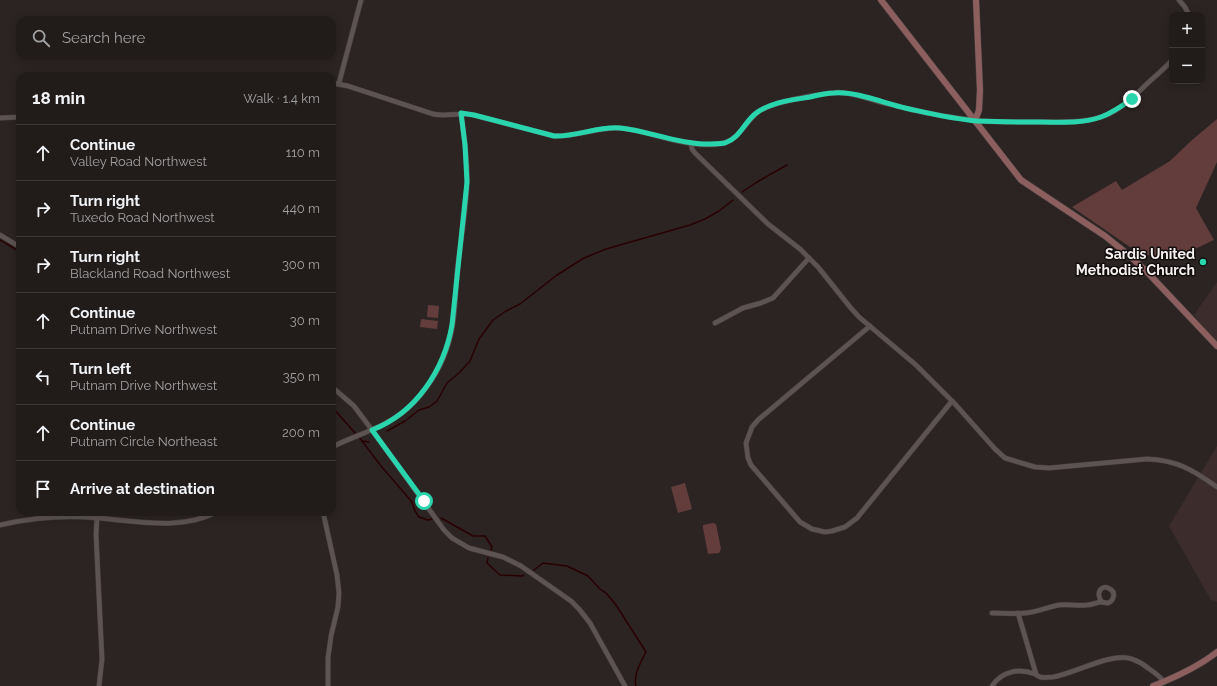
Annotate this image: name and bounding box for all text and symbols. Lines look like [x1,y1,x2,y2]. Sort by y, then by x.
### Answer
map controls [1169,12,1205,84]
button: + [1169,12,1205,48]
search box [16,16,336,60]
icon: search [30,27,52,49]
text: Search here [62,29,145,47]
button: − [1169,48,1205,84]
text: 18 min [32,88,85,108]
route end [1123,90,1141,108]
text: Walk · 1.4 km [243,91,320,106]
text: Continue [70,136,135,154]
icon: ahead [32,142,54,164]
text: 110 m [286,145,320,160]
text: Valley Road Northwest [70,154,207,169]
text: Turn right [70,192,140,210]
icon: right [32,198,54,220]
text: 440 m [283,201,320,216]
text: Tuxedo Road Northwest [70,210,215,225]
place label: Sardis United Methodist Church [1076,246,1195,278]
text: Turn right [70,248,140,266]
icon: right [32,254,54,276]
text: 300 m [282,257,320,272]
marker: Sardis United Methodist Church [1198,257,1208,267]
text: Blackland Road Northwest [70,266,230,281]
text: Continue [70,304,135,322]
icon: ahead [32,310,54,332]
text: 30 m [290,313,320,328]
text: Putnam Drive Northwest [70,322,217,337]
text: Turn left [70,360,131,378]
icon: left [32,366,54,388]
text: 350 m [283,369,320,384]
text: Putnam Drive Northwest [70,378,217,393]
text: Continue [70,416,135,434]
icon: ahead [32,422,54,444]
text: 200 m [282,425,320,440]
text: Putnam Circle Northeast [70,434,217,449]
icon: arrive [32,478,54,500]
text: Arrive at destination [70,480,215,498]
route start [415,492,433,510]

